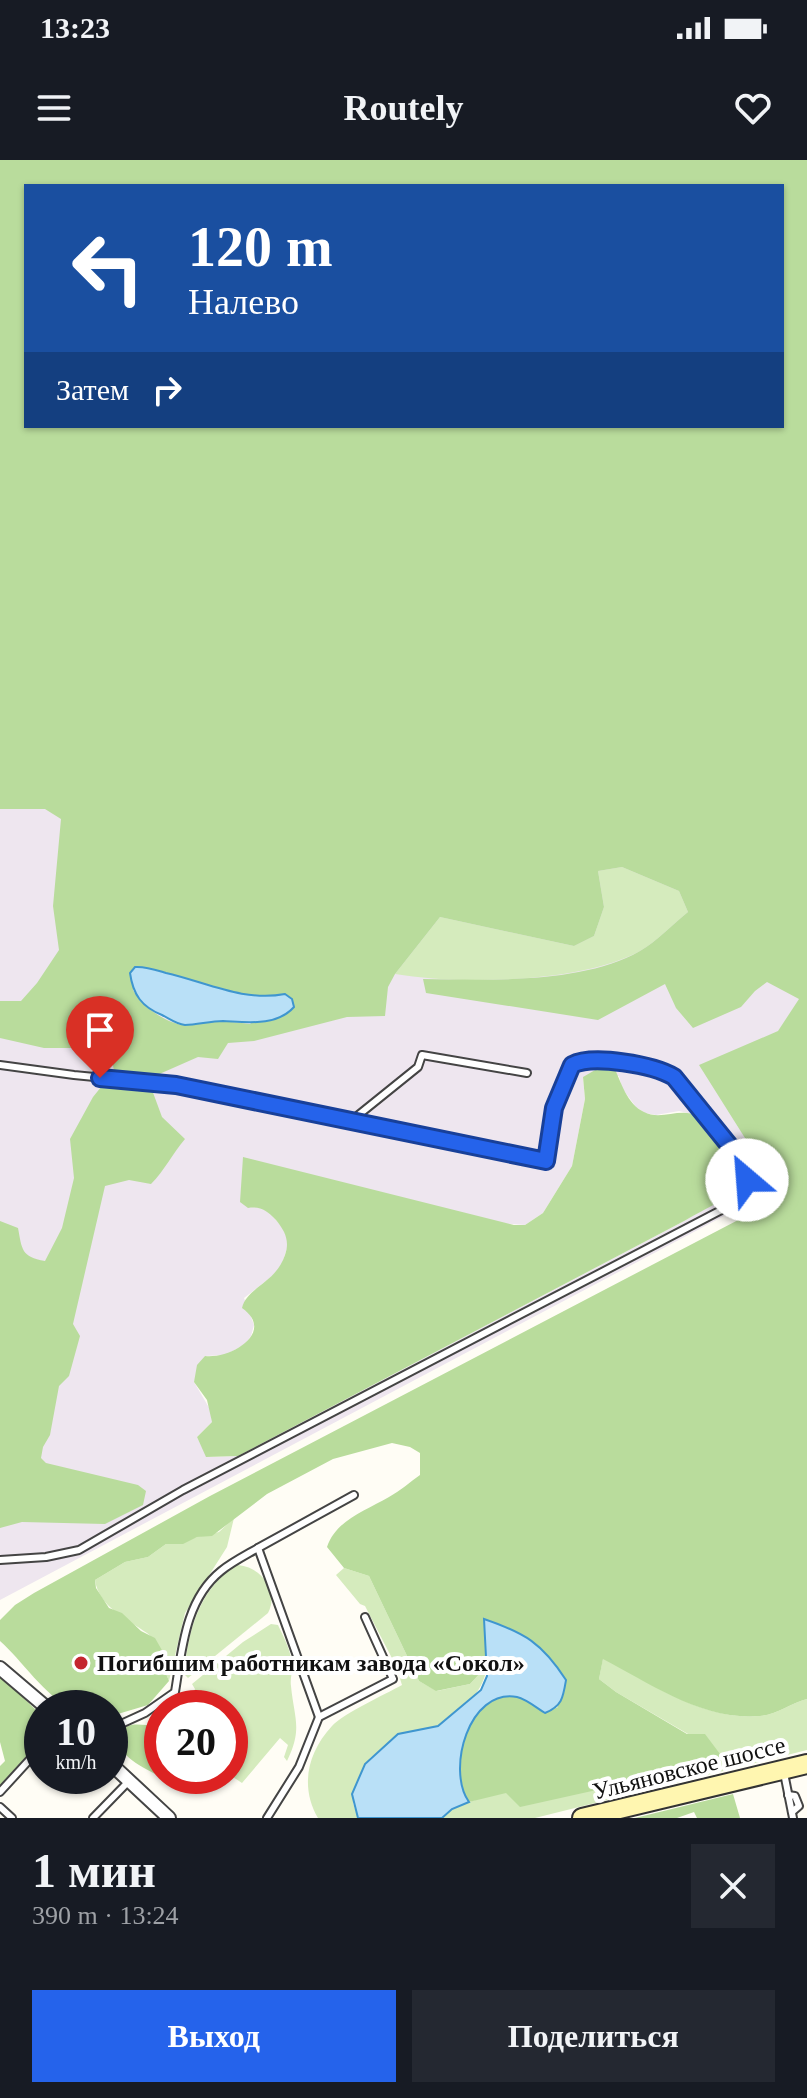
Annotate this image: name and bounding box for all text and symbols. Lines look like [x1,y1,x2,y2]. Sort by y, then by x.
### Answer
text: 13:23 [40,11,110,44]
icon: menu [32,86,76,130]
icon: heart [731,86,775,130]
text: Routely [344,88,464,128]
icon: left [56,216,160,320]
text: 120 m [188,216,333,278]
text: Налево [188,282,299,322]
icon: right [145,368,189,412]
text: Затем [56,373,129,406]
pin [66,996,134,1078]
icon: arrive [78,1008,122,1052]
position arrow [705,1138,789,1222]
place label: Погибшим работникам завода «Сокол» [97,1650,525,1676]
marker: Погибшим работникам завода «Сокол» [72,1654,90,1672]
speed limit sign: 20 [144,1690,248,1794]
text: 10 [56,1709,96,1754]
street label: Ульяновское шоссе [590,1731,788,1805]
text: km/h [55,1751,97,1773]
text: 1 мин [32,1844,156,1897]
button: close [691,1844,775,1928]
text: 390 m · 13:24 [32,1901,179,1930]
button: Выход [32,1990,396,2082]
button: Поделиться [412,1990,775,2082]

